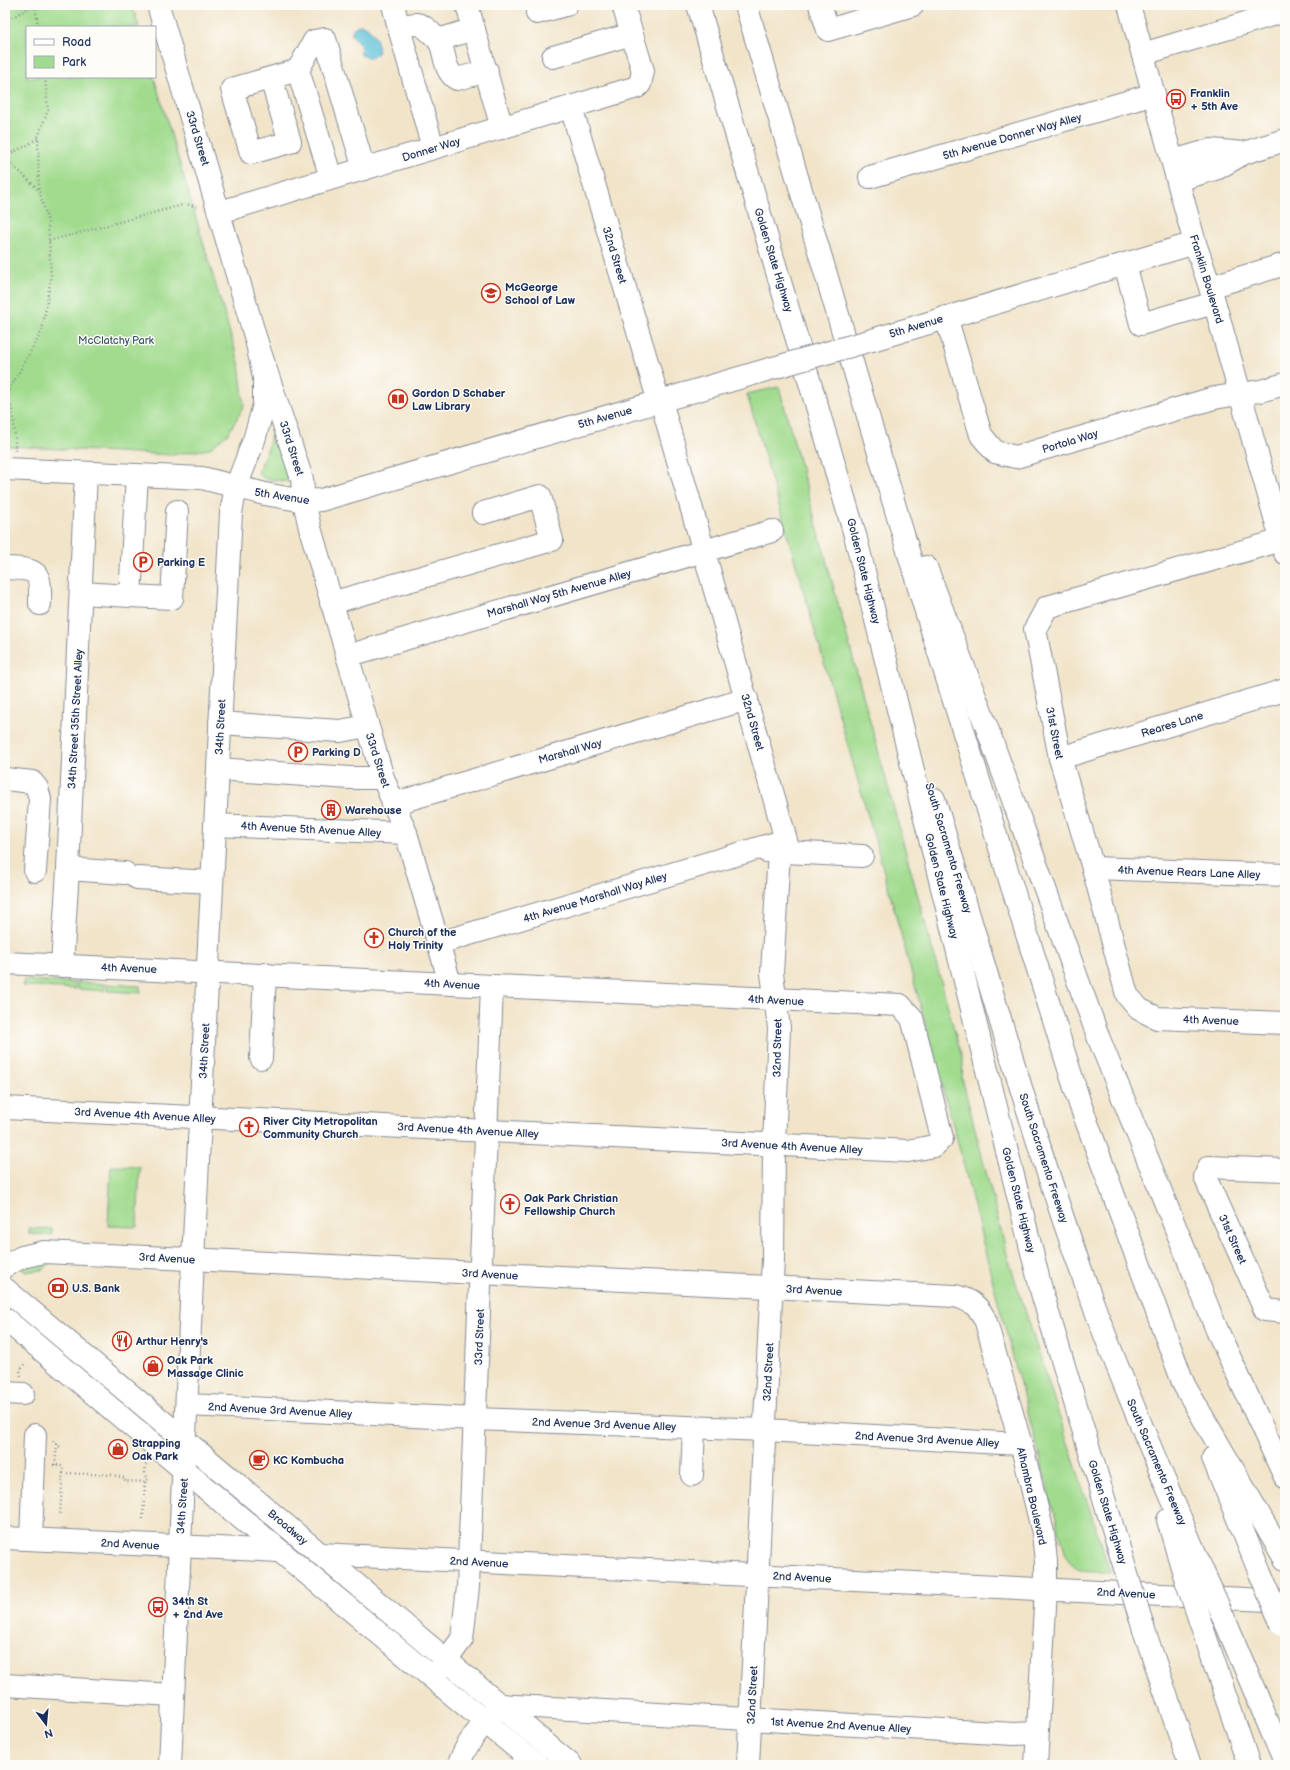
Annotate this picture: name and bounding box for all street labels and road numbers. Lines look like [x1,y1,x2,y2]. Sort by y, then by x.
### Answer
street label: 33rd Street [183,109,212,168]
street label: 5th Avenue Donner Way Alley [941,110,1083,163]
street label: Donner Way [400,134,462,164]
street label: Golden State Highway [751,206,796,314]
street label: 32nd Street [600,225,630,286]
street label: Franklin Boulevard [1187,233,1226,325]
street label: 5th Avenue [888,312,945,341]
street label: 5th Avenue [577,403,634,431]
street label: 33rd Street [277,419,307,478]
street label: Portola Way [1041,427,1100,456]
street label: 5th Avenue [253,486,311,507]
street label: Golden State Highway [844,517,883,625]
street label: Marshall Way 5th Avenue Alley [486,567,633,620]
street label: 34th Street 35th Street Alley [65,649,86,789]
street label: 32nd Street [738,692,767,753]
street label: 34th Street [213,698,228,755]
street label: 31st Street [1043,706,1066,761]
street label: Reares Lane [1140,709,1205,740]
street label: 33rd Street [363,731,393,790]
street label: Marshall Way [537,736,603,767]
street label: South Sacramento Freeway [922,781,975,915]
street label: 4th Avenue 5th Avenue Alley [240,819,382,840]
street label: Golden State Highway [922,832,961,940]
street label: 4th Avenue Rears Lane Alley [1117,864,1261,881]
street label: 4th Avenue Marshall Way Alley [522,869,669,926]
street label: 4th Avenue [101,961,158,976]
street label: 4th Avenue [424,977,481,992]
street label: 4th Avenue [748,993,805,1008]
street label: 4th Avenue [1183,1013,1240,1028]
street label: 32nd Street [770,1018,785,1077]
street label: 34th Street [197,1022,212,1079]
street label: South Sacramento Freeway [1016,1092,1071,1225]
street label: 3rd Avenue 4th Avenue Alley [74,1105,216,1126]
street label: 3rd Avenue 4th Avenue Alley [397,1120,539,1141]
street label: 3rd Avenue 4th Avenue Alley [721,1136,863,1157]
street label: Golden State Highway [999,1146,1038,1254]
street label: 31st Street [1216,1212,1249,1267]
street label: 3rd Avenue [138,1251,196,1266]
street label: 3rd Avenue [461,1267,519,1282]
street label: 3rd Avenue [785,1283,843,1298]
street label: 33rd Street [472,1308,487,1366]
street label: 32nd Street [760,1342,777,1402]
street label: South Sacramento Freeway [1124,1397,1189,1527]
street label: 2nd Avenue 3rd Avenue Alley [207,1400,352,1421]
street label: 2nd Avenue 3rd Avenue Alley [532,1415,676,1434]
street label: 2nd Avenue 3rd Avenue Alley [854,1429,999,1450]
street label: Alhambra Boulevard [1014,1446,1049,1546]
street label: Golden State Highway [1085,1458,1130,1566]
street label: 34th Street [174,1477,191,1534]
street label: Broadway [265,1507,310,1548]
street label: 2nd Avenue [100,1536,160,1553]
street label: 2nd Avenue [449,1554,509,1571]
street label: 2nd Avenue [772,1569,832,1586]
street label: 2nd Avenue [1096,1585,1156,1602]
street label: 32nd Street [744,1665,761,1725]
street label: 1st Avenue 2nd Avenue Alley [770,1715,912,1736]

